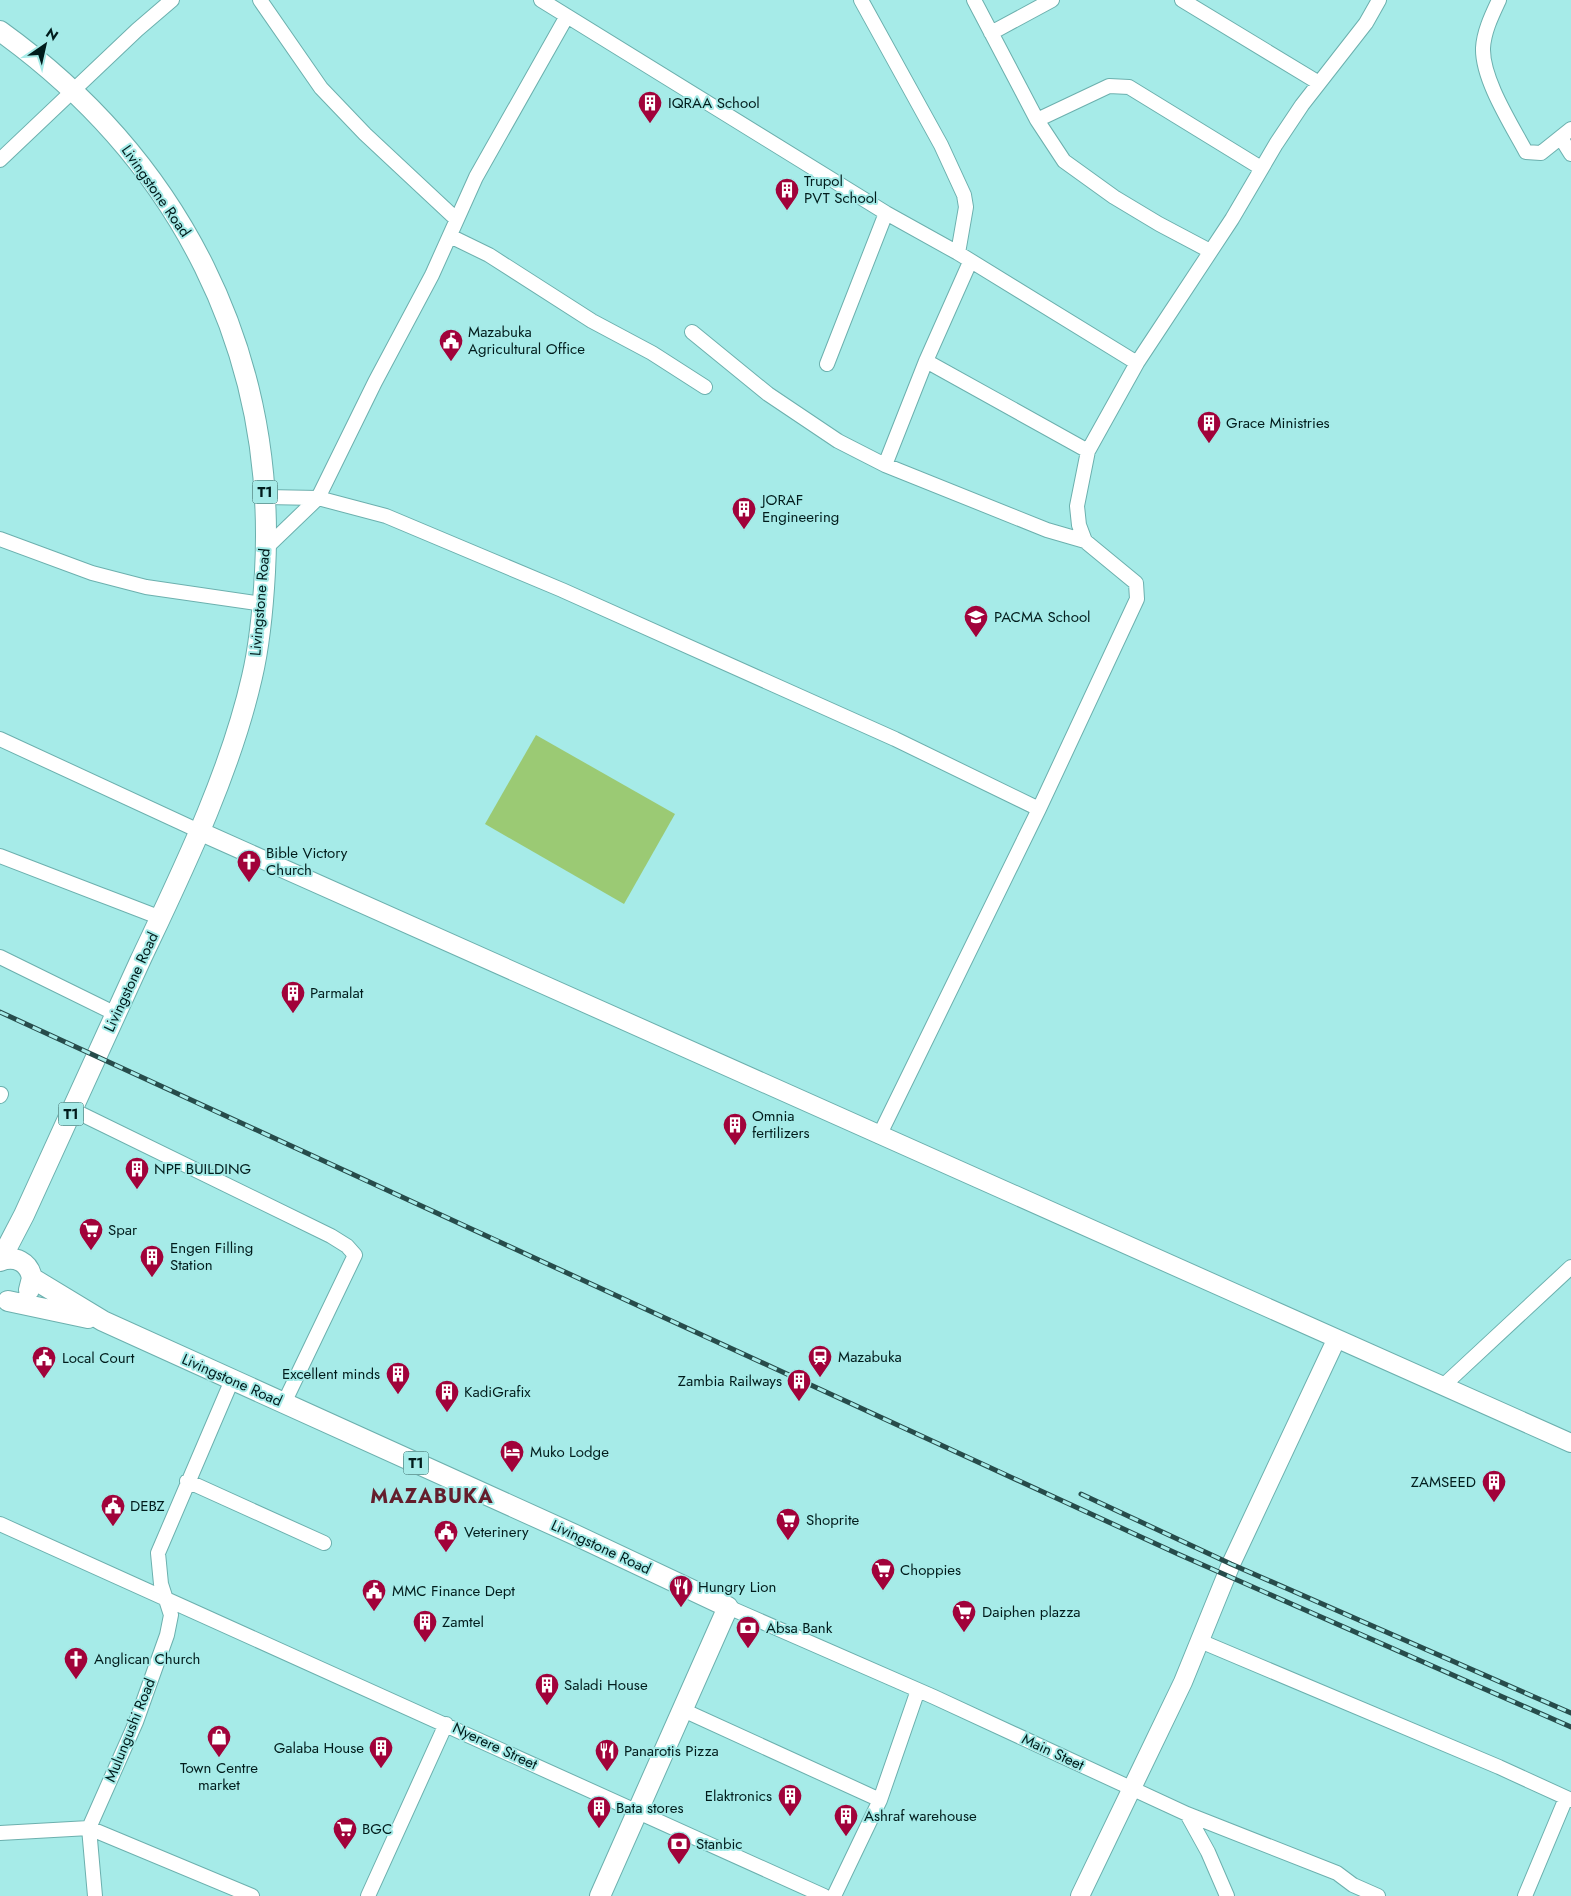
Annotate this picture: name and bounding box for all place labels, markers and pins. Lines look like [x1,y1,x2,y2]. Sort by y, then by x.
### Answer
building icon: IQRAA School [637,90,663,124]
place label: IQRAA School [668,92,760,114]
place label: Trupol PVT School [804,170,877,209]
building icon: Trupol PVT School [774,177,800,211]
place label: Mazabuka Agricultural Office [468,321,585,360]
public building icon: Mazabuka Agricultural Office [438,328,464,362]
building icon: Grace Ministries [1196,410,1222,444]
place label: Grace Ministries [1226,412,1330,434]
place label: JORAF Engineering [760,489,839,528]
building icon: JORAF Engineering [731,496,757,530]
school or university icon: PACMA School [963,604,989,638]
place label: PACMA School [994,606,1091,628]
place label: Bible Victory Church [266,842,348,881]
church icon: Bible Victory Church [236,849,262,883]
building icon: Parmalat [280,980,306,1014]
place label: Parmalat [310,982,364,1004]
place label: Omnia fertilizers [752,1105,810,1144]
building icon: Omnia fertilizers [722,1112,748,1146]
building icon: NPF BUILDING [124,1156,150,1190]
place label: NPF BUILDING [154,1158,251,1180]
supermarket icon: Spar [78,1217,104,1251]
place label: Spar [108,1219,138,1241]
place label: Engen Filling Station [170,1237,253,1276]
building icon: Engen Filling Station [139,1244,165,1278]
station icon: Mazabuka [807,1344,833,1378]
public building icon: Local Court [31,1345,57,1379]
place label: Mazabuka [838,1346,902,1368]
place label: Local Court [62,1347,135,1369]
building icon: Excellent minds [385,1361,411,1395]
place label: Excellent minds [282,1363,380,1385]
building icon: Zambia Railways [786,1368,812,1402]
place label: Zambia Railways [678,1370,782,1392]
building icon: KadiGrafix [434,1379,460,1413]
place label: KadiGrafix [464,1381,531,1403]
hotel icon: Muko Lodge [499,1439,525,1473]
place label: Muko Lodge [530,1441,609,1463]
building icon: ZAMSEED [1481,1469,1507,1503]
place label: ZAMSEED [1411,1471,1476,1493]
public building icon: DEBZ [100,1493,126,1527]
place label: DEBZ [130,1495,165,1517]
supermarket icon: Shoprite [775,1507,801,1541]
place label: Shoprite [806,1509,859,1531]
public building icon: Veterinery [433,1519,459,1553]
place label: Veterinery [464,1521,529,1543]
supermarket icon: Choppies [870,1557,896,1591]
place label: Choppies [900,1559,961,1581]
restaurant icon: Hungry Lion [668,1574,694,1608]
place label: Hungry Lion [698,1576,776,1598]
public building icon: MMC Finance Dept [361,1578,387,1612]
place label: MMC Finance Dept [392,1580,515,1602]
supermarket icon: Daiphen plazza [951,1599,977,1633]
place label: Daiphen plazza [982,1601,1081,1623]
building icon: Zamtel [412,1609,438,1643]
place label: Zamtel [442,1611,484,1633]
bank icon: Absa Bank [735,1615,761,1649]
place label: Absa Bank [766,1617,833,1639]
church icon: Anglican Church [63,1646,89,1680]
place label: Anglican Church [94,1648,200,1670]
building icon: Saladi House [534,1672,560,1706]
place label: Saladi House [564,1674,648,1696]
shop icon: Town Centre market [206,1724,232,1758]
building icon: Galaba House [368,1735,394,1769]
place label: Galaba House [274,1737,364,1759]
restaurant icon: Panarotis Pizza [594,1738,620,1772]
place label: Panarotis Pizza [624,1740,719,1762]
place label: Town Centre market [180,1757,258,1796]
building icon: Elaktronics [777,1783,803,1817]
place label: Elaktronics [705,1785,772,1807]
building icon: Bata stores [586,1795,612,1829]
place label: Bata stores [616,1797,683,1819]
building icon: Ashraf warehouse [833,1803,859,1837]
place label: Ashraf warehouse [864,1805,977,1827]
supermarket icon: BGC [332,1816,358,1850]
place label: BGC [362,1818,392,1840]
bank icon: Stanbic [666,1831,692,1865]
place label: Stanbic [696,1833,743,1855]

